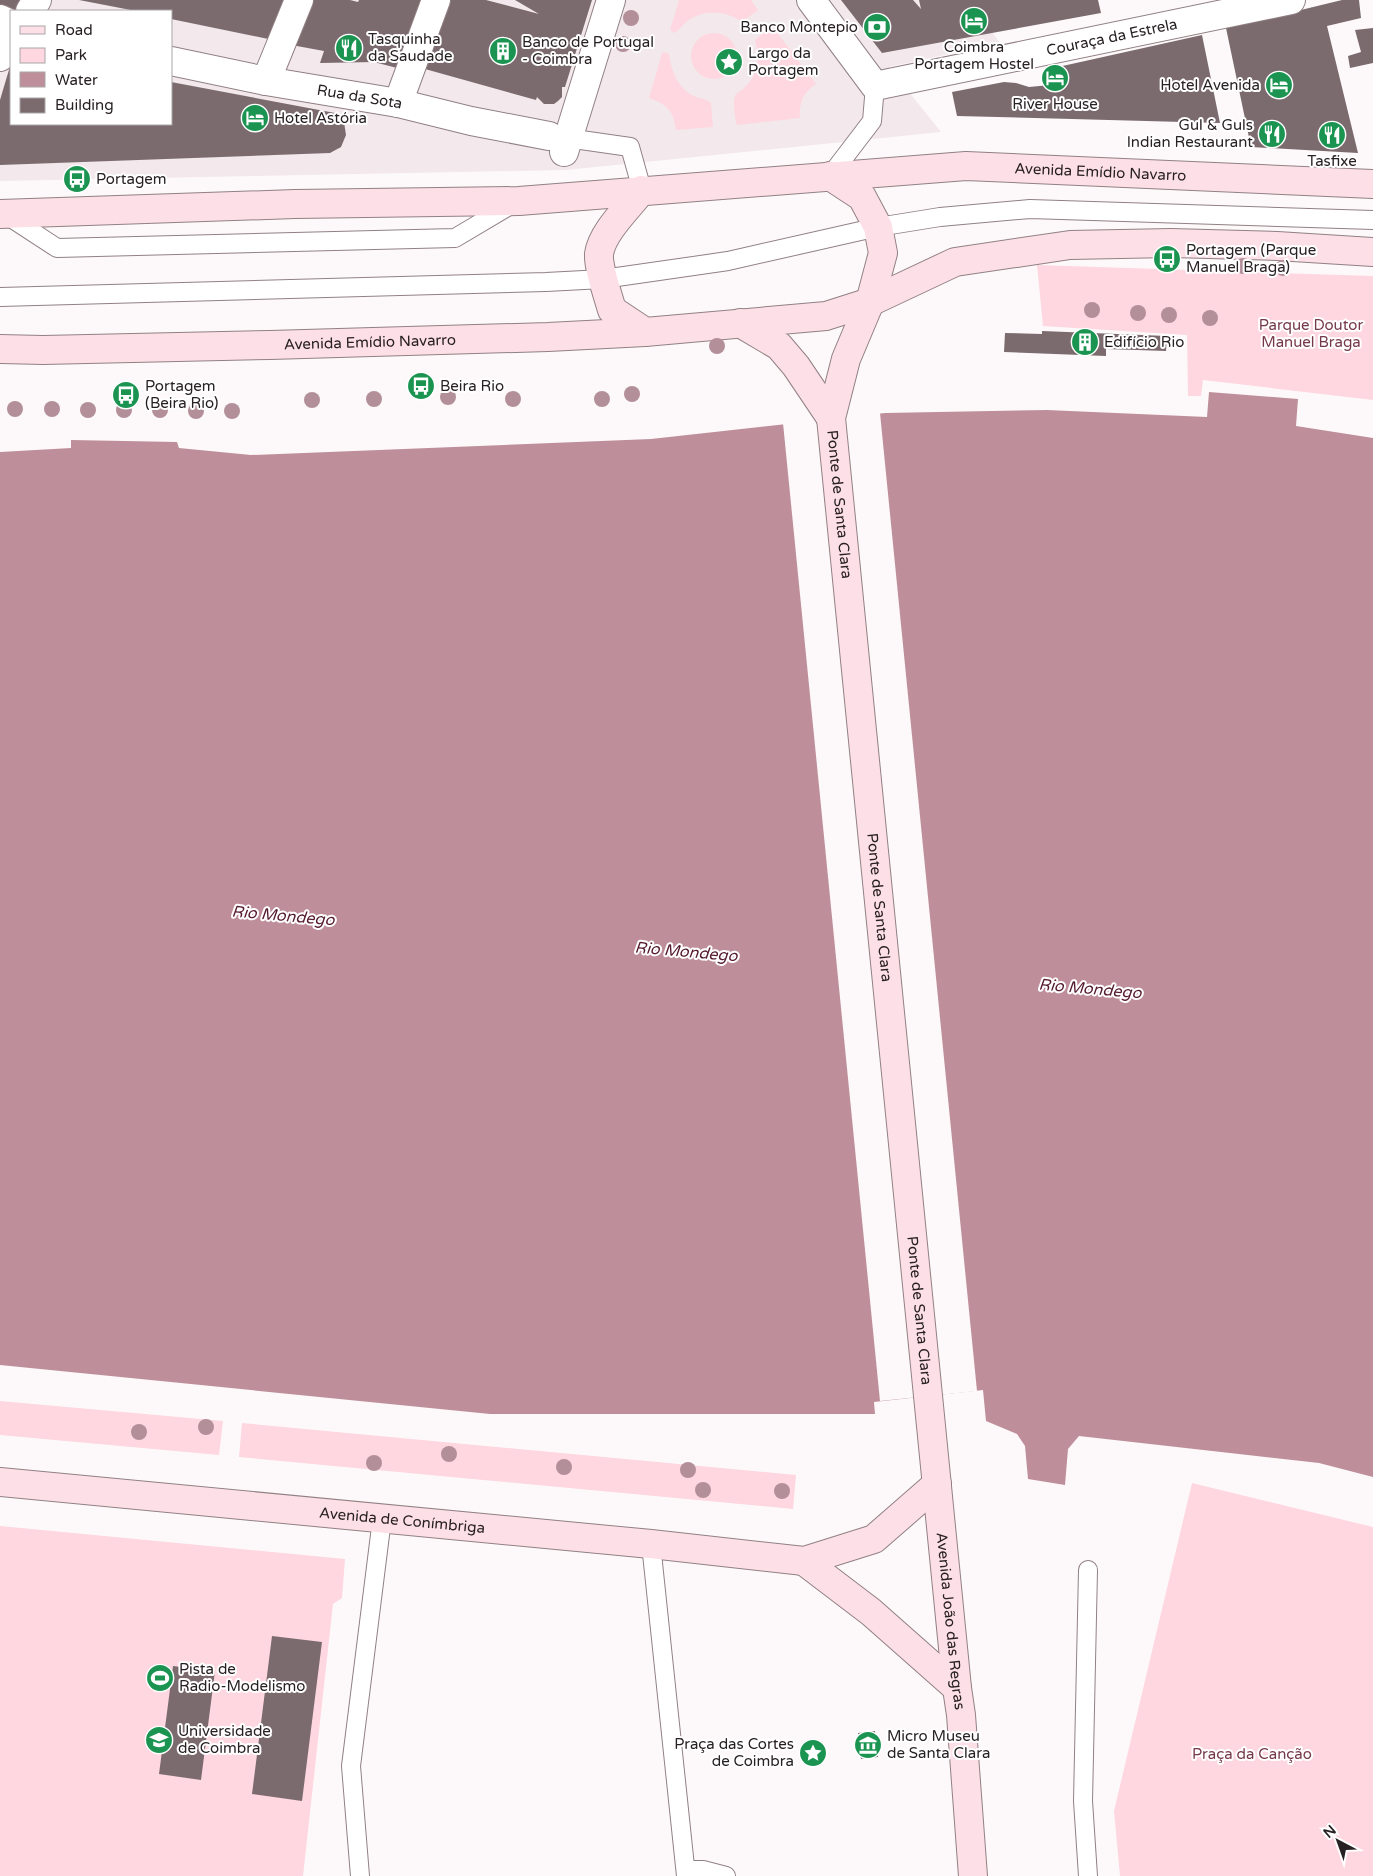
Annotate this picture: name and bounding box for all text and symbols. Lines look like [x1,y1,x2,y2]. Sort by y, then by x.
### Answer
hotel icon: Coimbra Portagem Hostel [959,6,989,36]
legend [10,10,172,125]
bank icon: Banco Montepio [862,12,892,42]
street label: Couraça da Estrela [1045,15,1179,59]
place label: Banco Montepio [740,18,858,36]
text: Road [55,21,93,39]
place label: Tasquinha da Saudade [368,30,452,65]
restaurant icon: Tasquinha da Saudade [334,33,364,63]
place label: Banco de Portugal - Coimbra [522,33,654,68]
building icon: Banco de Portugal - Coimbra [488,36,518,66]
place label: Coimbra Portagem Hostel [914,38,1034,73]
place label: Largo da Portagem [748,44,819,79]
text: Park [55,46,87,64]
place icon: Largo da Portagem [714,47,744,77]
hotel icon: River House [1040,63,1070,93]
hotel icon: Hotel Avenida [1264,70,1294,100]
text: Water [55,71,98,89]
place label: Hotel Avenida [1160,76,1260,94]
street label: Rua da Sota [316,81,404,113]
place label: River House [1012,95,1098,113]
text: Building [55,96,114,114]
hotel icon: Hotel Astória [240,103,270,133]
place label: Hotel Astória [274,109,367,127]
place label: Gul & Guls Indian Restaurant [1127,116,1253,151]
restaurant icon: Gul & Guls Indian Restaurant [1257,119,1287,149]
restaurant icon: Tasfixe [1317,120,1347,150]
place label: Tasfixe [1307,152,1357,170]
street label: Avenida Emídio Navarro [1014,159,1187,185]
bus stop icon: Portagem [62,164,92,194]
place label: Portagem [96,170,167,188]
place label: Portagem (Parque Manuel Braga) [1186,241,1316,276]
bus stop icon: Portagem (Parque Manuel Braga) [1152,244,1182,274]
park label: Parque Doutor Manuel Braga [1259,316,1363,351]
building icon: Edifício Rio [1070,327,1100,357]
street label: Avenida Emídio Navarro [284,331,456,354]
place label: Edifício Rio [1104,333,1184,351]
bus stop icon: Beira Rio [406,371,436,401]
place label: Portagem (Beira Rio) [145,377,218,412]
place label: Beira Rio [440,377,504,395]
bus stop icon: Portagem (Beira Rio) [111,380,141,410]
street label: Ponte de Santa Clara [823,429,856,580]
street label: Ponte de Santa Clara [863,832,896,983]
water label: Rio Mondego [231,902,336,931]
water label: Rio Mondego [634,938,739,967]
water label: Rio Mondego [1038,975,1143,1004]
street label: Ponte de Santa Clara [903,1235,936,1386]
street label: Avenida de Conímbriga [318,1503,486,1537]
street label: Avenida João das Regras [933,1531,969,1711]
place label: Pista de Radio-Modelismo [179,1660,305,1695]
sports icon: Pista de Radio-Modelismo [145,1663,175,1693]
place label: Universidade de Coimbra [178,1722,271,1757]
school or university icon: Universidade de Coimbra [144,1725,174,1755]
place label: Micro Museu de Santa Clara [887,1727,990,1762]
museum icon: Micro Museu de Santa Clara [853,1730,883,1760]
place label: Praça das Cortes de Coimbra [674,1735,794,1770]
place icon: Praça das Cortes de Coimbra [798,1738,828,1768]
park label: Praça da Canção [1192,1745,1312,1763]
north arrow [1313,1816,1363,1866]
text: N [1320,1821,1340,1842]

